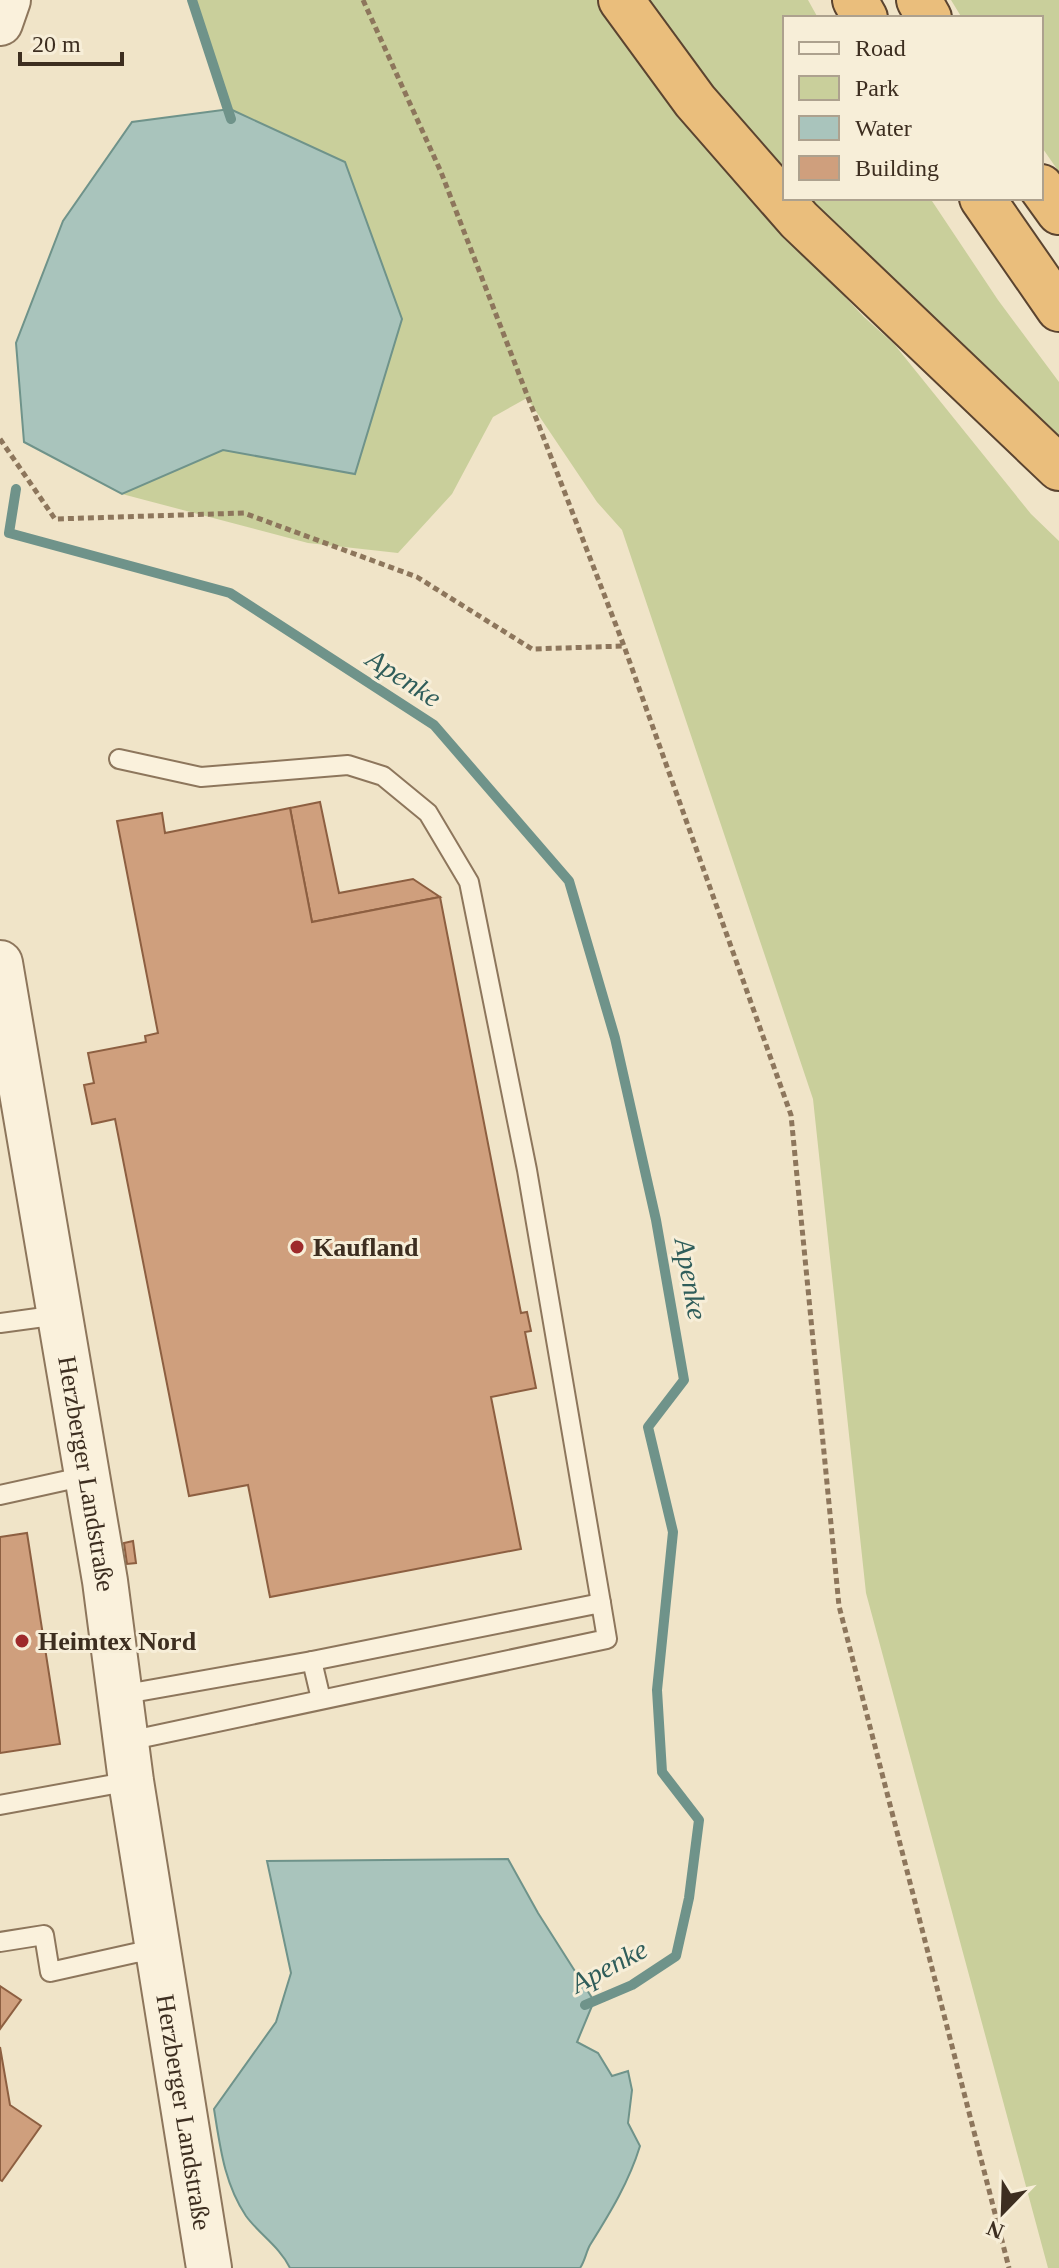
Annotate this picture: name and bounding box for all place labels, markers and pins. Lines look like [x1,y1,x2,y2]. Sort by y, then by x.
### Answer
place label: Kaufland [313,1233,419,1262]
marker: Kaufland [288,1238,306,1256]
place label: Heimtex Nord [38,1627,197,1656]
marker: Heimtex Nord [13,1632,31,1650]

